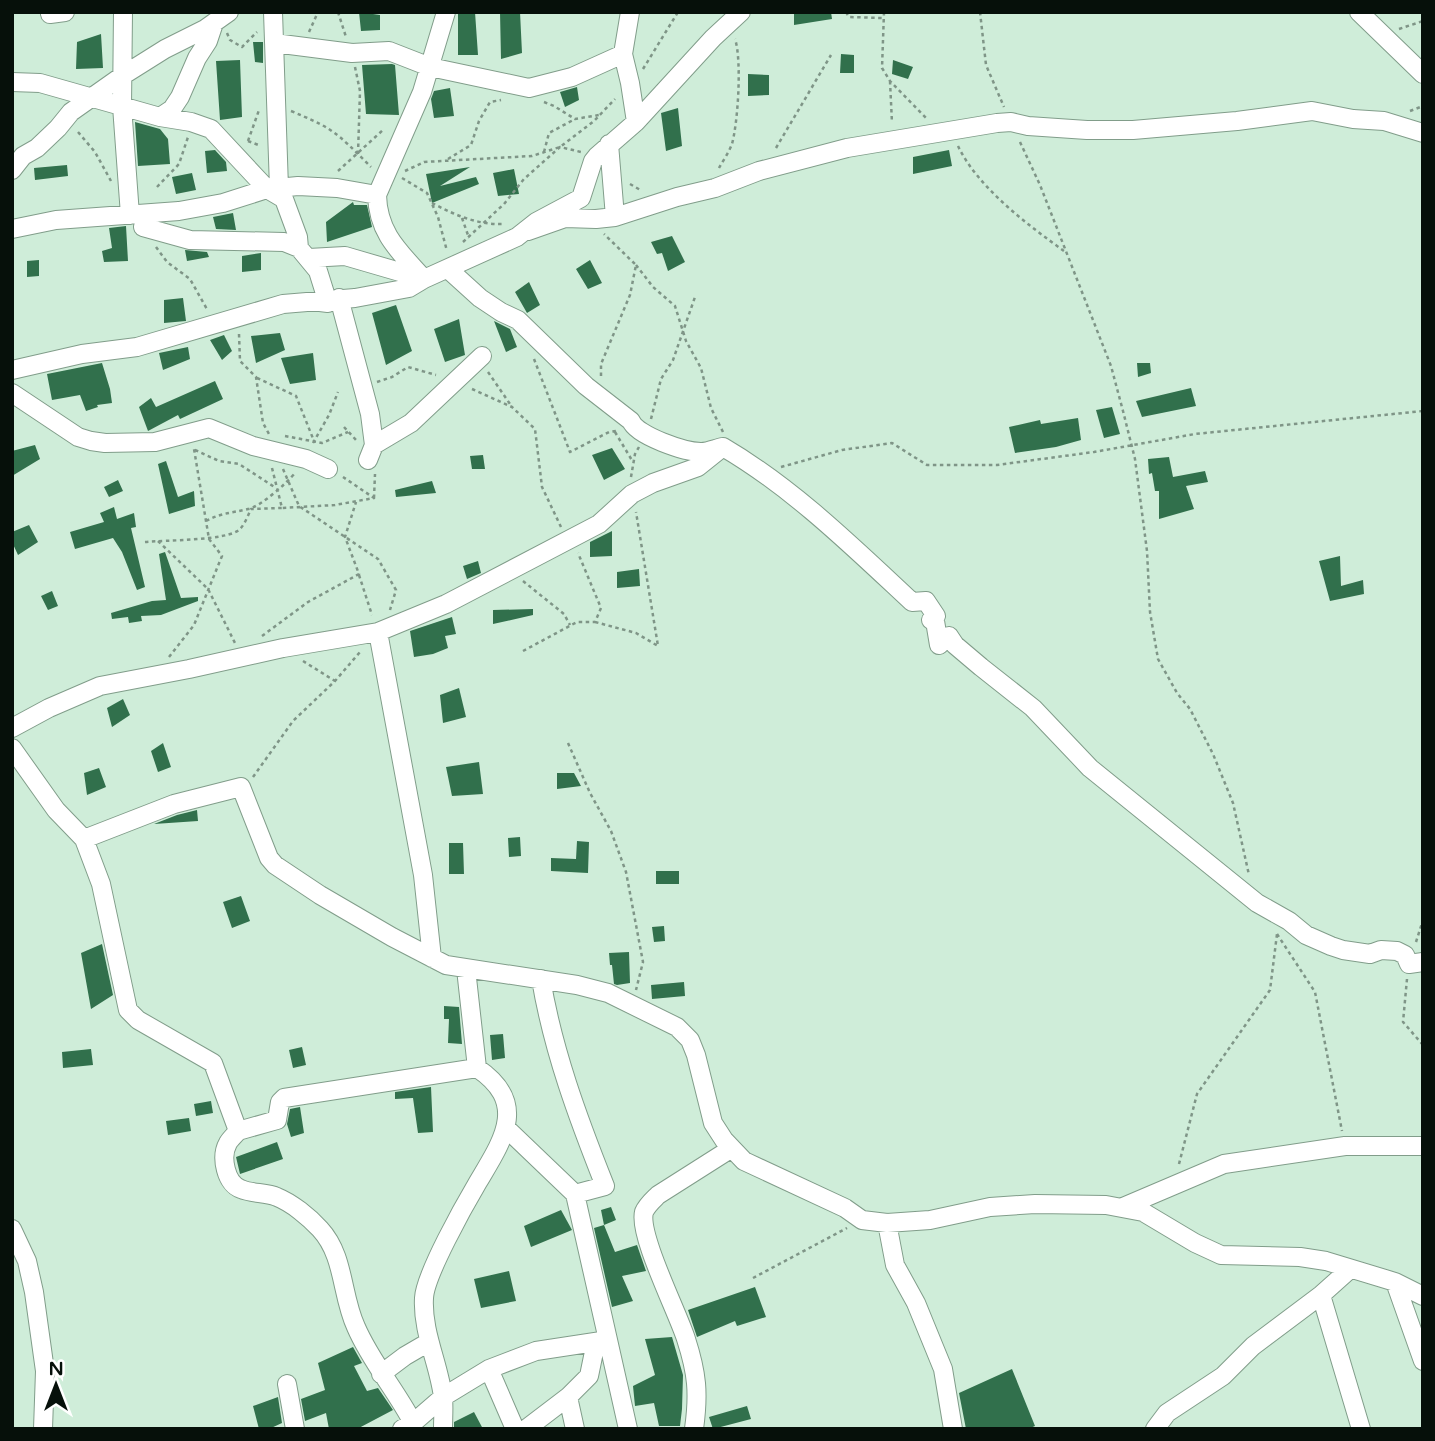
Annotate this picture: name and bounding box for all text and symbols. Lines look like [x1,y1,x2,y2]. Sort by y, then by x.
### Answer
north arrow [21,1350,91,1420]
text: N [48,1358,64,1380]

